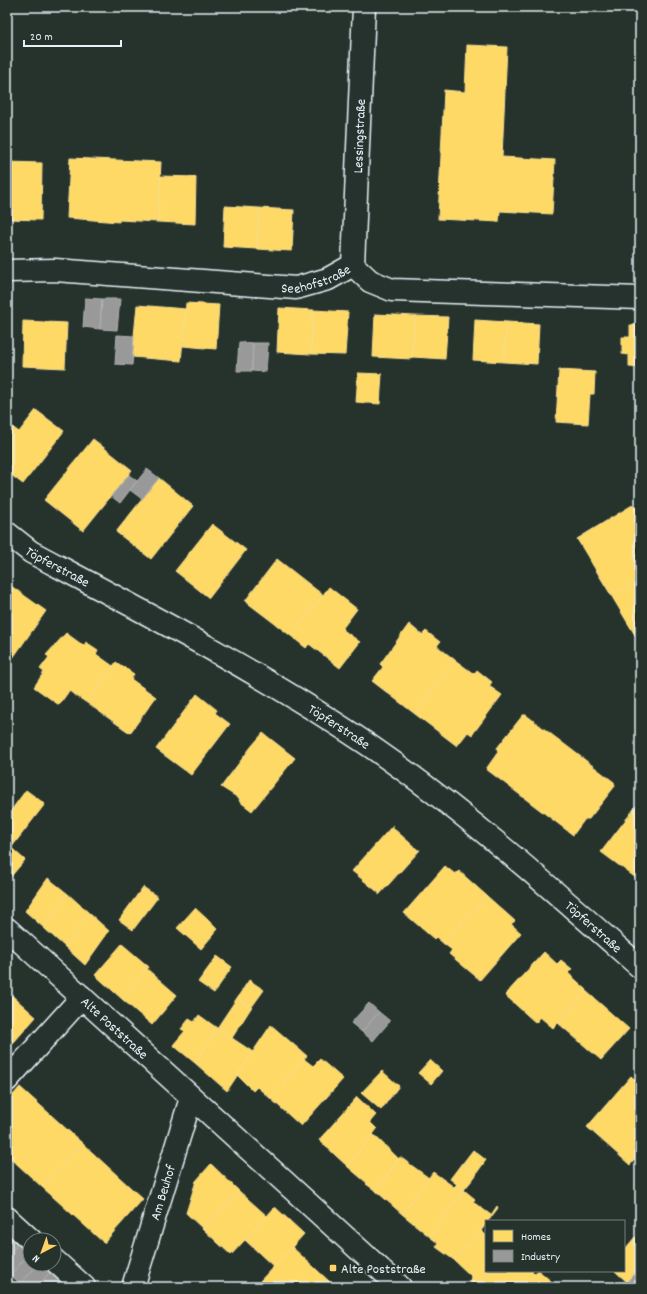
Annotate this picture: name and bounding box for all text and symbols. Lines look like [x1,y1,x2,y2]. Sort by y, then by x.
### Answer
scale bar [24,22,121,48]
text: 20 m [30,29,53,46]
street label: Lessingstraße [349,99,372,174]
street label: Seehofstraße [281,260,355,300]
street label: Töpferstraße [20,543,93,593]
street label: Töpferstraße [304,700,373,755]
street label: Töpferstraße [560,897,626,959]
street label: Alte Poststraße [75,993,152,1065]
street label: Am Beuhof [146,1162,182,1223]
legend [485,1220,625,1272]
text: Homes [521,1229,551,1246]
north arrow [22,1232,62,1272]
text: Industry [521,1249,561,1266]
text: N [29,1250,44,1266]
place label: Alte Poststraße [341,1260,426,1280]
marker: Alte Poststraße [328,1263,338,1273]

